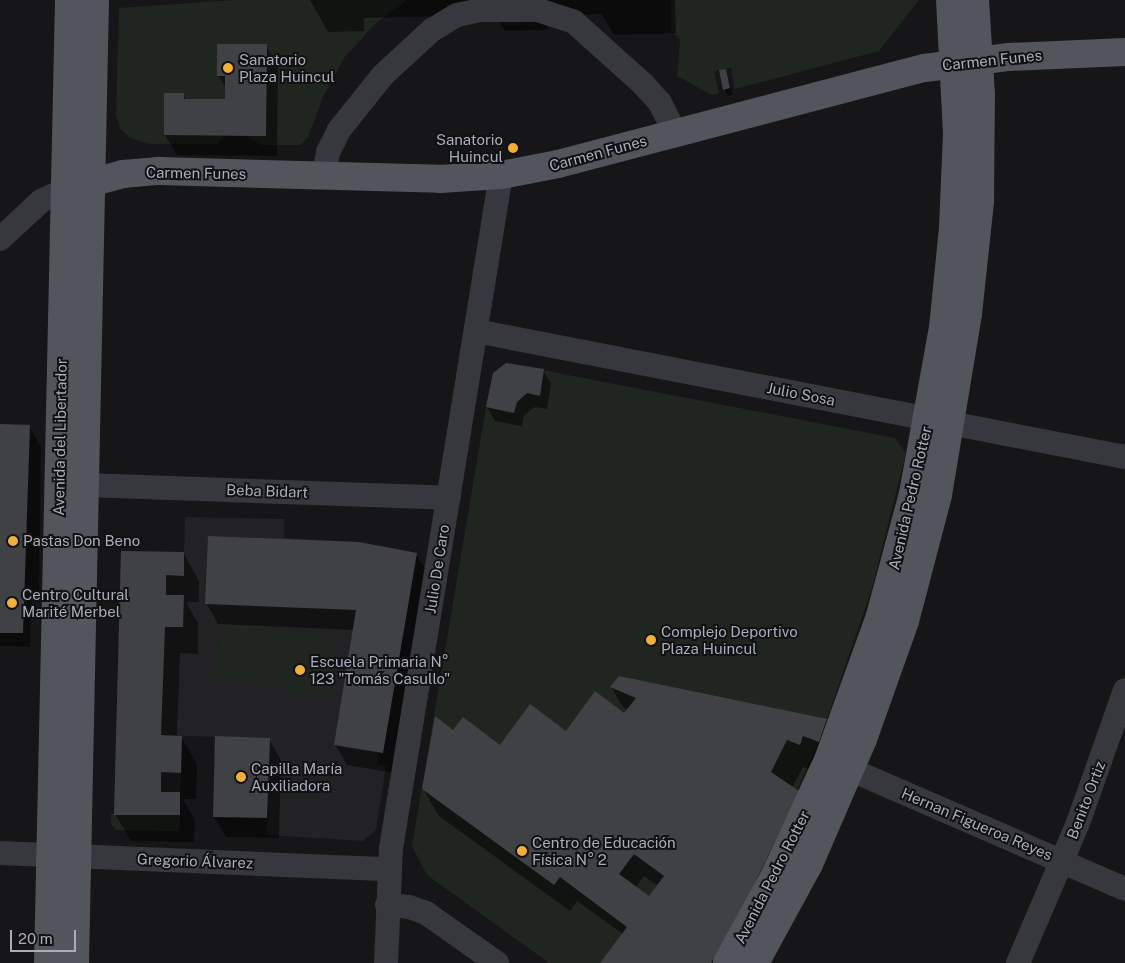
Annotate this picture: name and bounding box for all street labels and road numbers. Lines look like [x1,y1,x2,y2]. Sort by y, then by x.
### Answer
street label: Carmen Funes [941,46,1043,74]
street label: Carmen Funes [547,131,649,175]
street label: Carmen Funes [146,163,246,183]
street label: Avenida del Libertador [50,358,70,516]
street label: Julio Sosa [765,379,837,409]
street label: Avenida Pedro Rotter [885,424,935,572]
street label: Beba Bidart [226,481,308,501]
street label: Julio De Caro [421,523,453,615]
street label: Benito Ortiz [1063,758,1109,842]
street label: Hernan Figueroa Reyes [899,784,1055,864]
street label: Avenida Pedro Rotter [731,807,813,947]
street label: Gregorio Álvarez [137,850,253,872]

